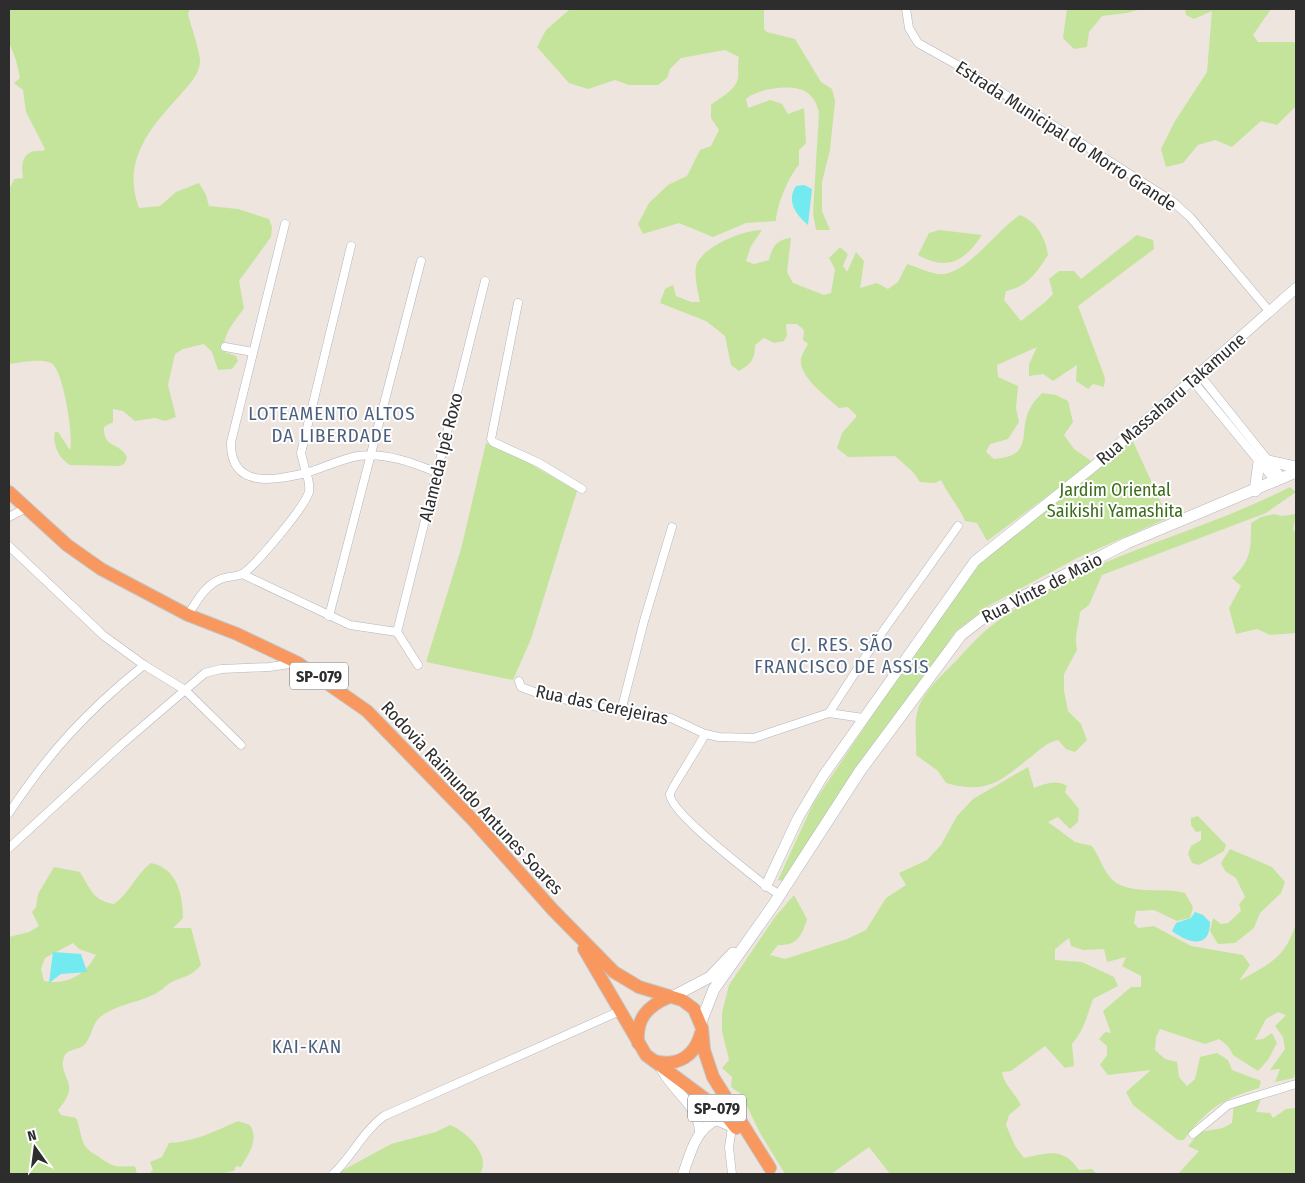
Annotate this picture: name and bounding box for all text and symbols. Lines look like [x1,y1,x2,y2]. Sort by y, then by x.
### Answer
street label: Estrada Municipal do Morro Grande [951,56,1181,216]
street label: Rua Massaharu Takamune [1092,328,1250,470]
street label: Alameda Ipê Roxo [414,390,468,524]
district label: LOTEAMENTO ALTOS DA LIBERDADE [248,402,416,447]
park label: Jardim Oriental Saikishi Yamashita [1047,479,1183,522]
street label: Rua Vinte de Maio [978,548,1106,628]
district label: CJ. RES. SÃO FRANCISCO DE ASSIS [754,633,930,678]
road number: SP-079 [290,662,348,689]
street label: Rua das Cerejeiras [534,680,671,730]
street label: Rodovia Raimundo Antunes Soares [376,697,568,900]
district label: KAI-KAN [272,1035,342,1058]
road number: SP-079 [688,1094,746,1122]
north arrow [10,1123,60,1173]
text: N [26,1127,38,1145]

